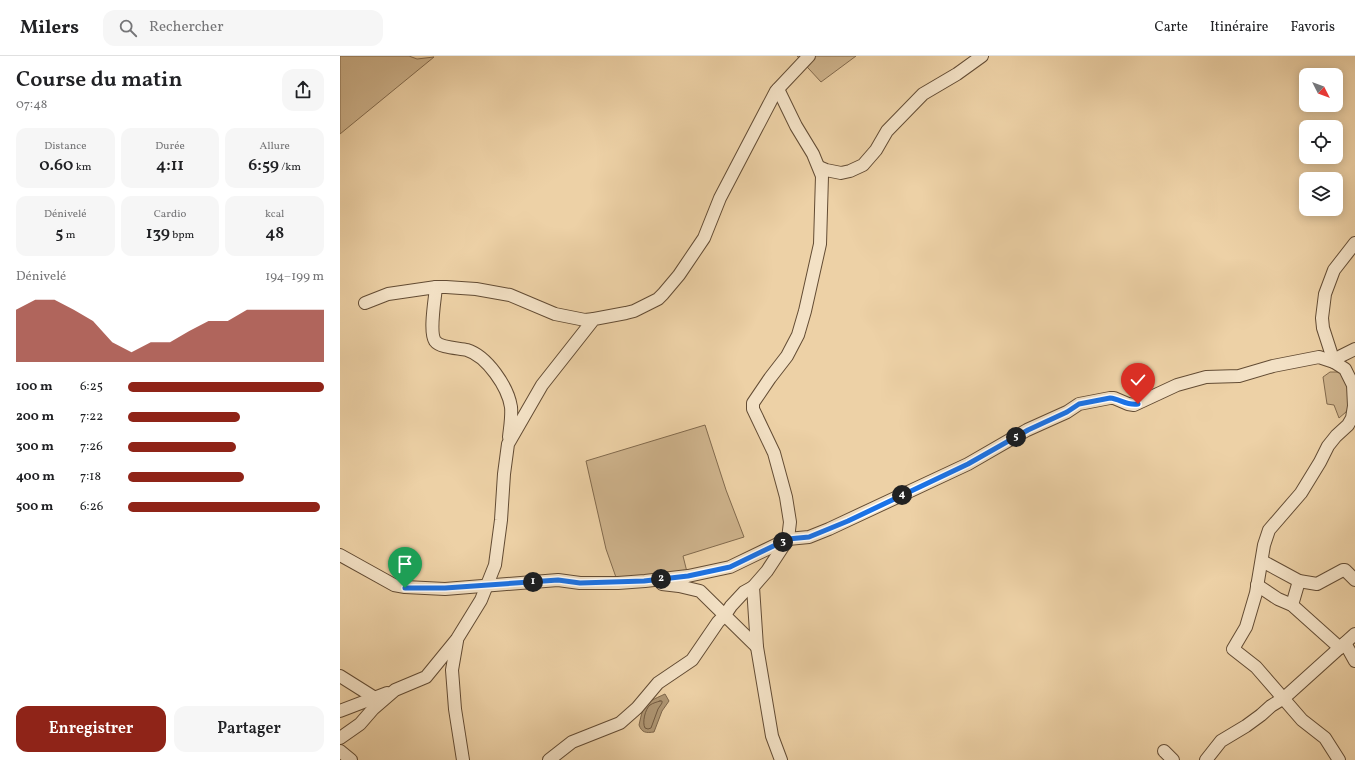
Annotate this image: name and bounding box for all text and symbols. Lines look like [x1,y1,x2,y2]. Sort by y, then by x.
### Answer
search box [103,10,383,46]
text: Milers [20,15,79,41]
icon: search [117,17,139,39]
text: Rechercher [149,17,223,38]
text: Carte [1154,18,1188,37]
text: Itinéraire [1210,18,1269,37]
text: Favoris [1291,18,1335,37]
text: Course du matin [16,65,182,96]
north arrow [1299,68,1343,112]
map controls [1299,68,1343,216]
button: share [282,69,324,111]
text: 07:48 [16,96,47,114]
button: locate [1299,120,1343,164]
text: Distance [44,139,86,154]
text: Durée [155,139,185,154]
text: Allure [259,139,290,154]
text: 0.60 [39,154,74,177]
text: 4:11 [156,154,184,177]
text: 6:59 [248,154,279,177]
text: km [74,160,91,175]
text: /km [279,160,301,175]
button: layers [1299,172,1343,216]
text: Dénivelé [44,207,87,222]
text: Cardio [154,207,186,222]
text: kcal [265,207,284,222]
text: 5 [55,222,63,245]
text: 139 [146,222,170,245]
text: 48 [265,222,284,245]
text: m [63,228,75,243]
text: bpm [170,228,194,243]
text: Dénivelé [16,268,66,286]
text: 194–199 m [265,268,324,286]
pin [1121,363,1155,404]
icon: check [1127,369,1149,391]
text: 100 m [16,378,53,396]
text: 6:25 [80,378,103,396]
text: 200 m [16,408,54,426]
text: 7:22 [80,408,103,426]
pin: 5 [1006,427,1026,447]
text: 5 [1013,429,1019,444]
text: 300 m [16,438,54,456]
text: 7:26 [80,438,103,456]
text: 400 m [16,468,55,486]
text: 7:18 [80,468,101,486]
pin: 4 [892,485,912,505]
text: 4 [899,487,905,502]
text: 500 m [16,498,53,516]
text: 6:26 [80,498,103,516]
pin: 3 [773,532,793,552]
text: 3 [780,534,786,549]
pin [388,547,422,588]
icon: arrive [394,553,416,575]
pin: 2 [651,569,671,589]
text: 2 [658,571,664,586]
pin: 1 [523,572,543,592]
text: 1 [531,574,535,589]
button: Enregistrer [16,706,166,752]
button: Partager [174,706,324,752]

